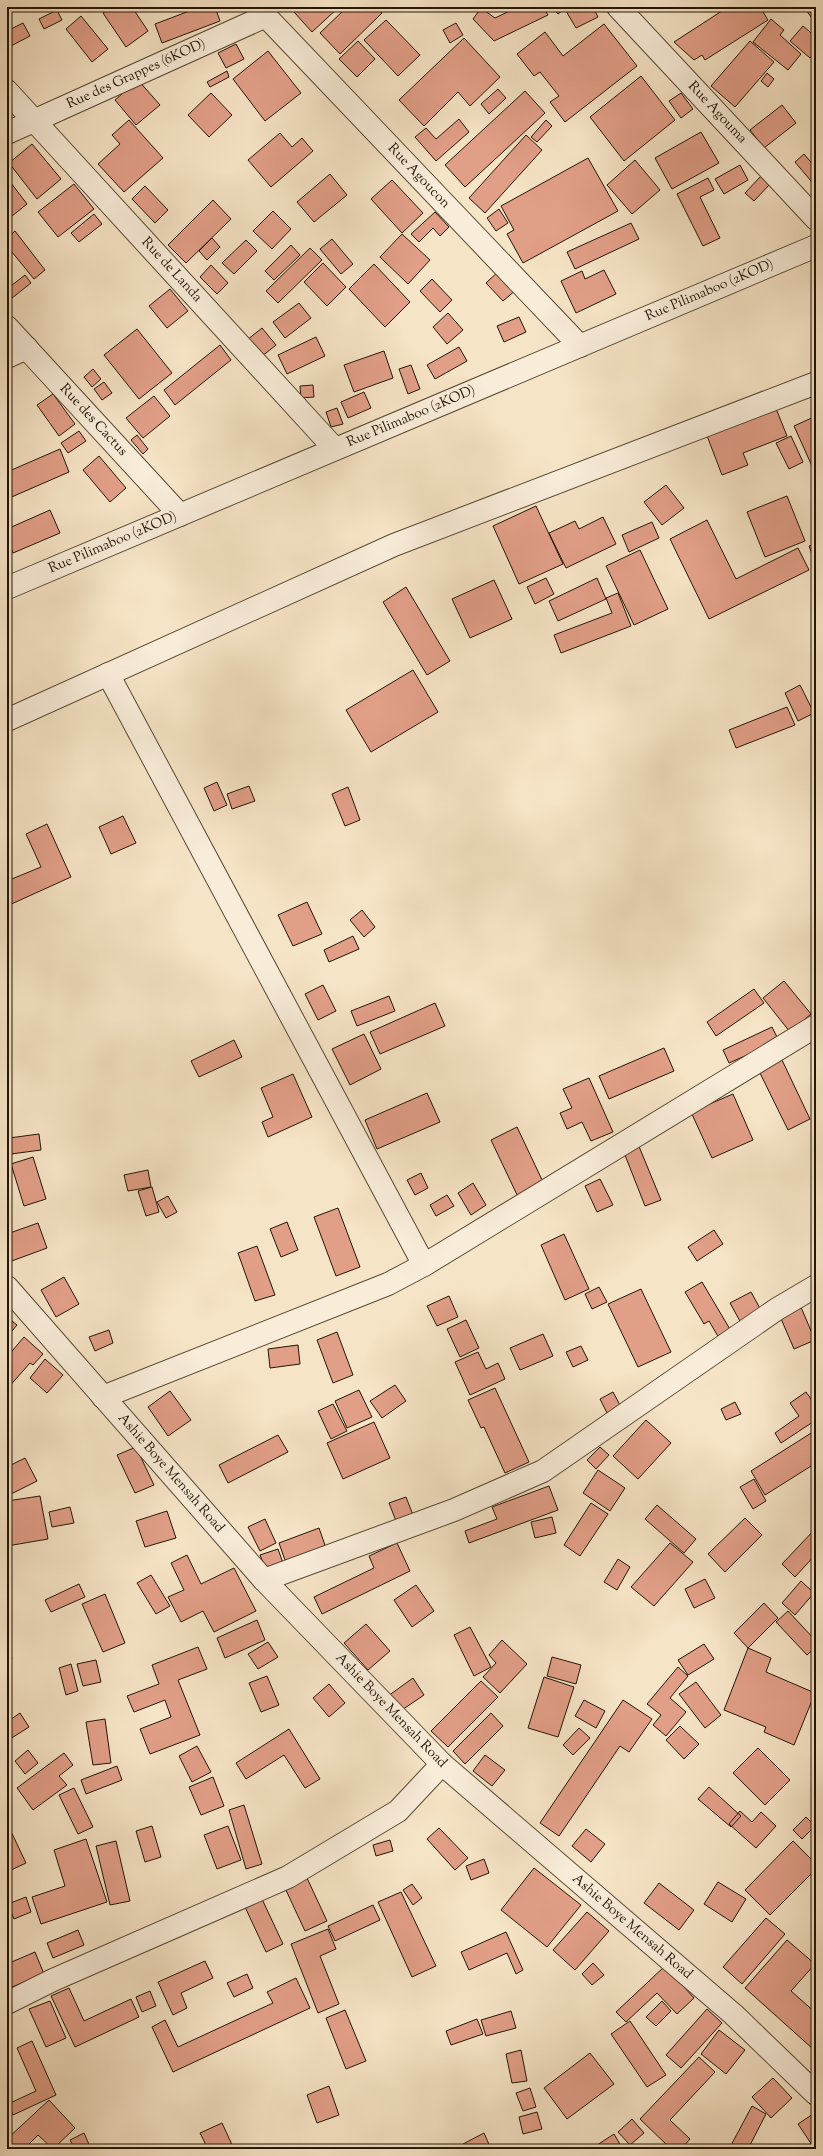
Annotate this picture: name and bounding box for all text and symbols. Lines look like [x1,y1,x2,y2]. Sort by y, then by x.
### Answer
street label: Rue des Grappes (6KOD) [64,34,209,115]
street label: Rue Agouma [683,77,752,149]
street label: Rue Agoucon [383,139,454,213]
street label: Rue de Landa [136,233,207,308]
street label: Rue Pilimaboo (2KOD) [642,255,777,327]
street label: Rue des Cactus [54,380,132,461]
street label: Rue Pilimaboo (2KOD) [344,381,479,453]
street label: Rue Pilimaboo (2KOD) [46,507,180,579]
street label: Ashie Boye Mensah Road [113,1409,229,1538]
street label: Ashie Boye Mensah Road [330,1649,451,1773]
street label: Ashie Boye Mensah Road [567,1870,696,1985]

